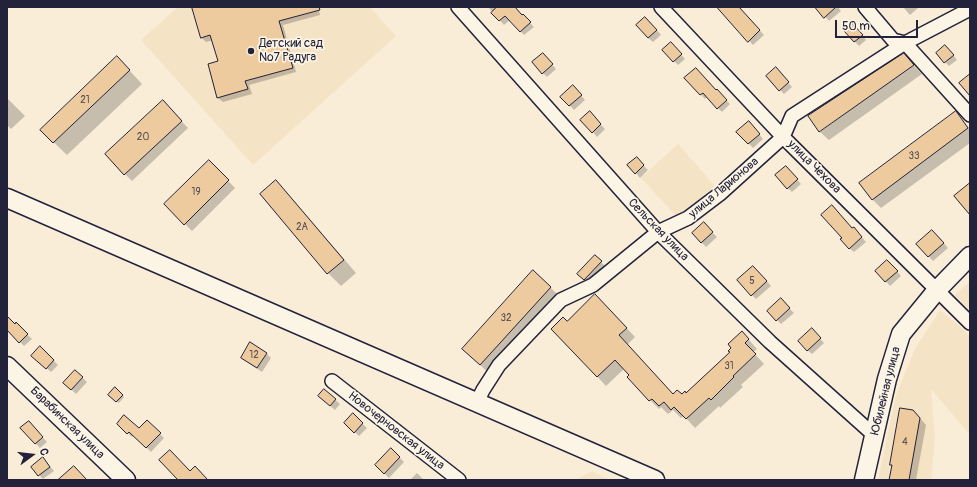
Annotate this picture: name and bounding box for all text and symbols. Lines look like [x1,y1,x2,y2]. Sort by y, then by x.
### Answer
scale bar [837,12,920,38]
text: 50 m [842,19,870,34]
place label: Детский сад №7 Радуга [259,37,323,65]
marker: Детский сад №7 Радуга [246,46,256,56]
house number: 21 [80,94,90,106]
house number: 20 [137,131,149,143]
street label: улица Чехова [784,137,844,197]
house number: 33 [908,150,920,162]
street label: улица Ларионова [686,155,762,221]
house number: 19 [191,186,201,198]
street label: Сельская улица [625,196,691,264]
house number: 2А [296,221,308,233]
house number: 5 [749,275,755,287]
house number: 32 [500,312,512,324]
street label: Юбилейная улица [868,345,904,437]
house number: 12 [249,349,259,361]
house number: 31 [724,360,734,372]
street label: Барабинская улица [27,384,107,462]
street label: Новочерновская улица [345,389,447,473]
north arrow [12,435,52,475]
house number: 4 [902,436,908,448]
text: С [37,447,51,457]

